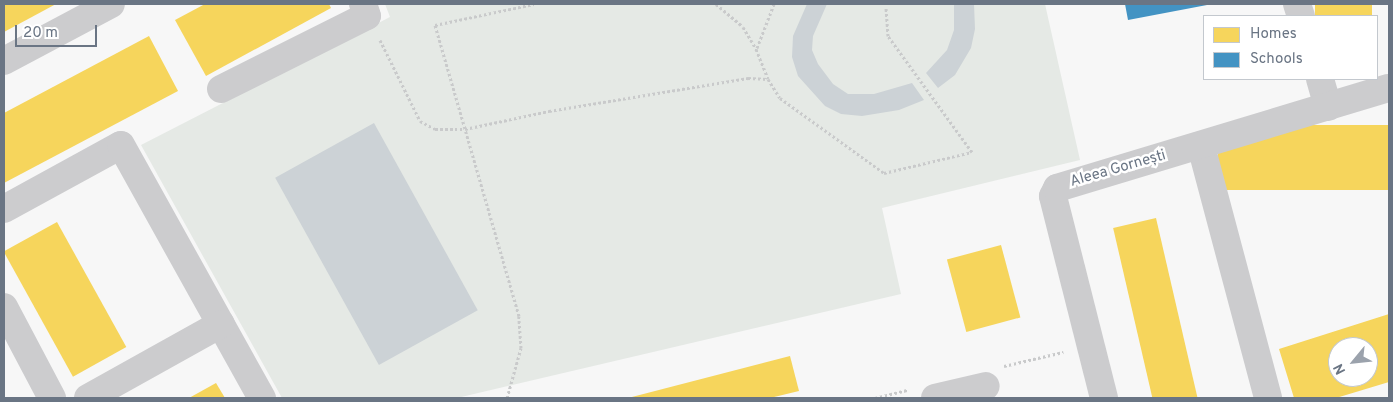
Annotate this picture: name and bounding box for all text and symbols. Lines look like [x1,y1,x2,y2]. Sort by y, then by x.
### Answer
scale bar [18,15,100,47]
legend [1203,15,1378,80]
text: 20 m [23,24,58,43]
text: Homes [1250,25,1297,44]
text: Schools [1250,50,1303,69]
street label: Aleea Gornești [1068,147,1168,191]
north arrow [1328,337,1378,387]
text: N [1330,360,1350,377]

